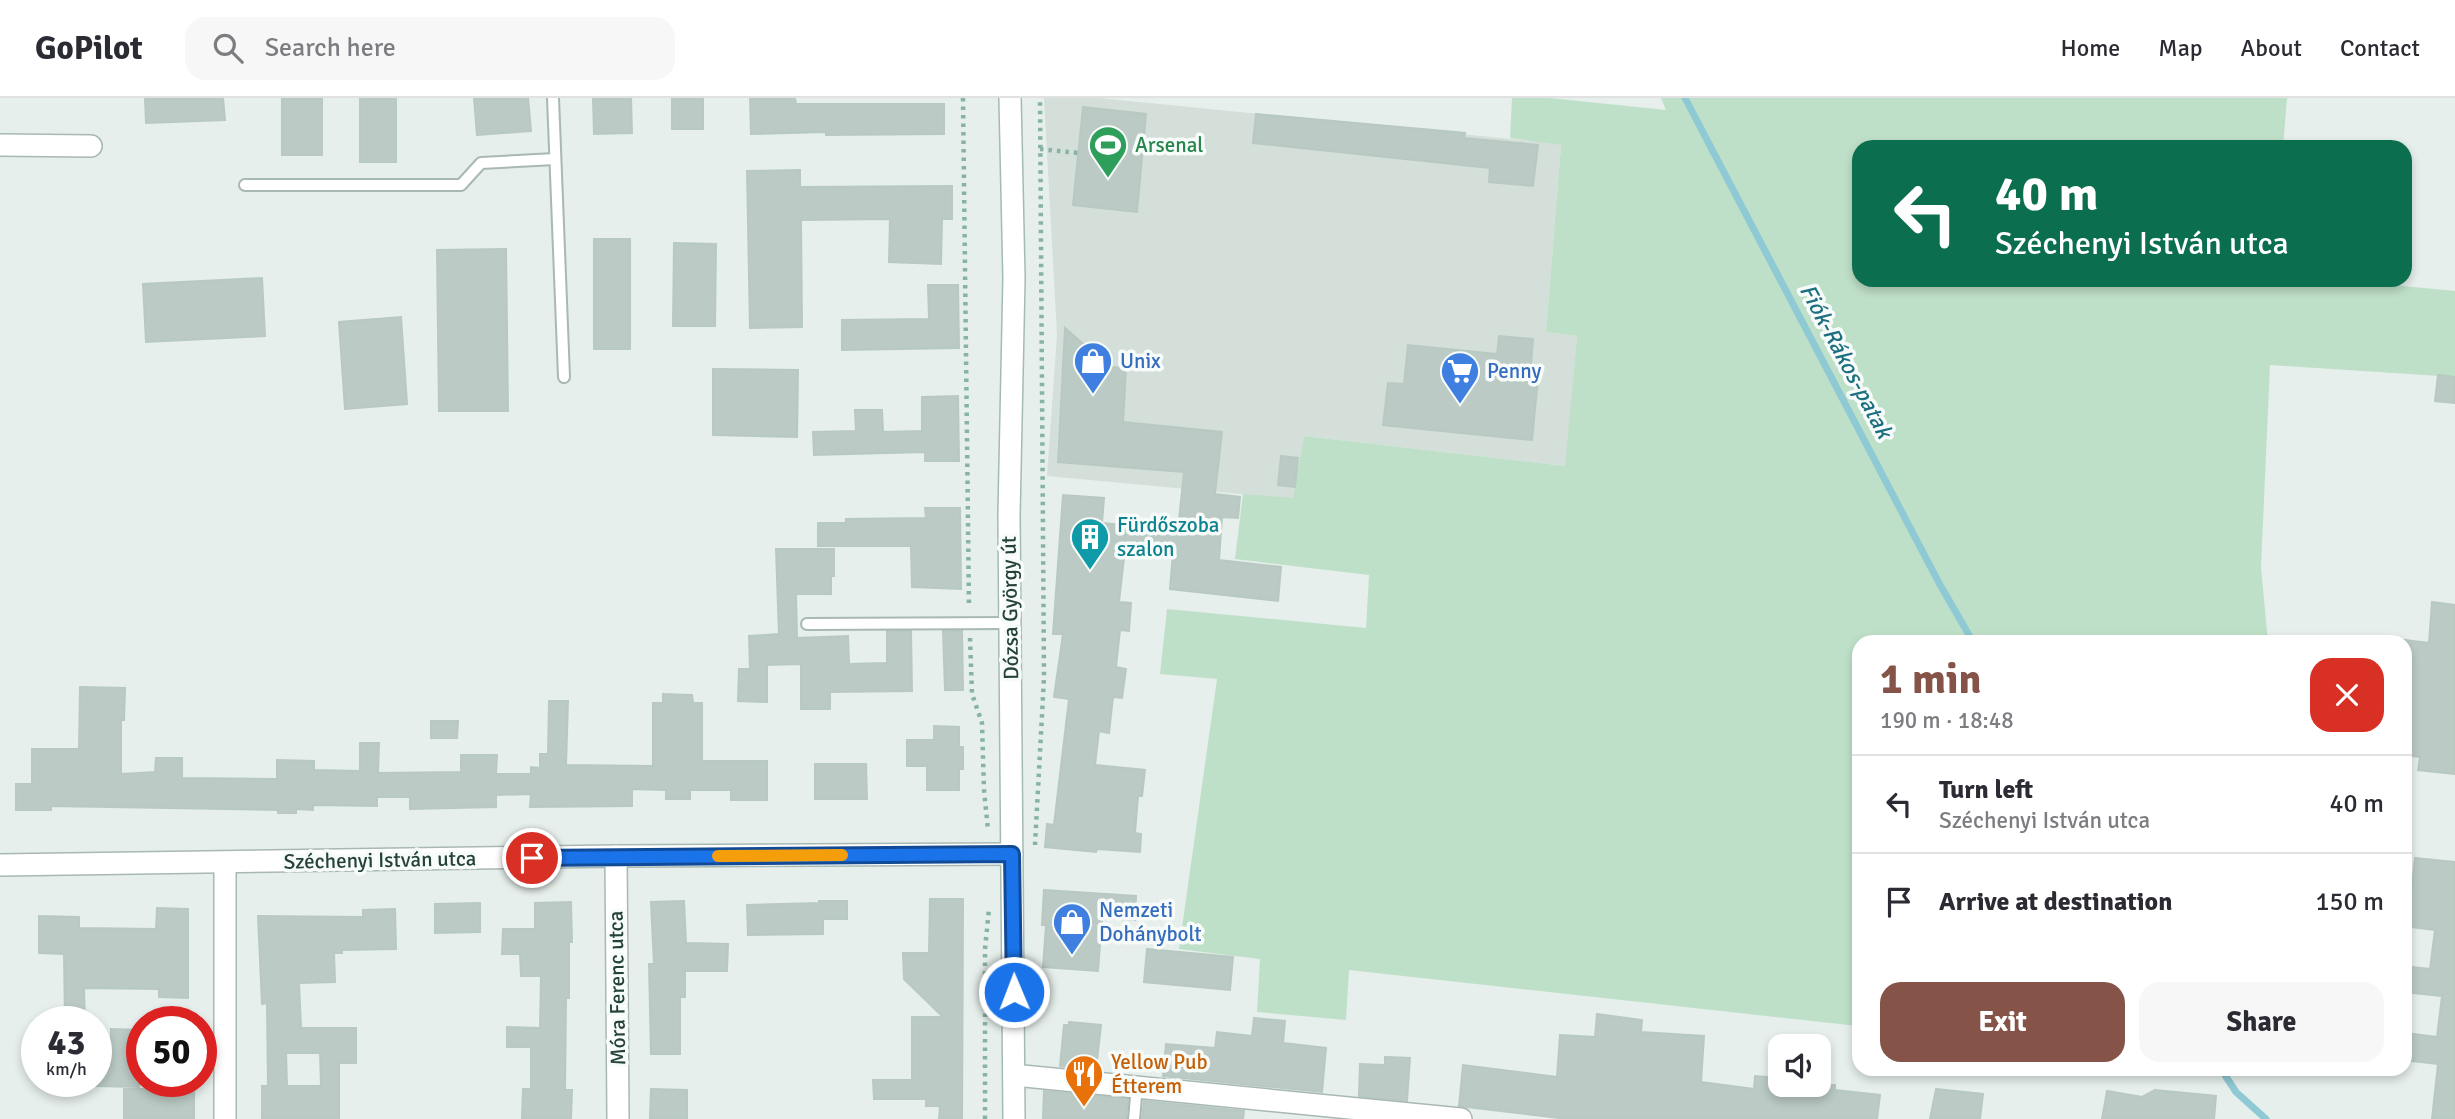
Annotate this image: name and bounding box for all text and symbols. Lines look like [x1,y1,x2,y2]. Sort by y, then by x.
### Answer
search box [185,17,675,80]
text: GoPilot [35,28,143,69]
icon: search [209,29,247,67]
text: Search here [265,32,396,64]
text: Home [2060,33,2120,63]
text: Map [2158,33,2203,63]
text: About [2241,33,2302,63]
text: Contact [2340,33,2420,63]
sports icon: Arsenal [1087,124,1129,179]
place label: Arsenal [1135,132,1204,158]
text: 40 m [1995,164,2098,224]
icon: left [1880,168,1971,259]
text: Széchenyi István utca [1995,224,2289,263]
water label: Fiók-Rákos-patak [1793,279,1900,445]
shop icon: Unix [1072,340,1114,395]
place label: Unix [1120,348,1161,374]
supermarket icon: Penny [1439,350,1481,405]
place label: Penny [1487,358,1541,384]
place label: Fürdőszoba szalon [1117,512,1219,562]
building icon: Fürdőszoba szalon [1069,516,1111,571]
street label: Dózsa György út [996,536,1024,680]
text: 1 min [1880,654,1981,705]
button: close [2310,658,2384,732]
text: 190 m · 18:48 [1880,706,2014,735]
text: Turn left [1939,774,2033,806]
icon: left [1880,785,1918,823]
text: 40 m [2329,788,2384,820]
text: Széchenyi István utca [1939,806,2150,835]
pin [502,828,562,888]
icon: arrive [513,839,551,877]
street label: Széchenyi István utca [283,845,477,875]
icon: arrive [1880,883,1918,921]
text: Arrive at destination [1939,886,2172,918]
text: 150 m [2315,886,2384,918]
place label: Nemzeti Dohánybolt [1099,897,1202,947]
shop icon: Nemzeti Dohánybolt [1051,901,1093,956]
street label: Móra Ferenc utca [603,910,631,1066]
position arrow [977,955,1051,1029]
button: Exit [1880,982,2125,1062]
button: Share [2139,982,2384,1062]
speed limit sign: 50 [126,1006,217,1097]
text: 43 [48,1021,85,1064]
map controls [1768,1034,1831,1097]
button: sound [1768,1034,1831,1097]
place label: Yellow Pub Étterem [1111,1049,1207,1099]
restaurant icon: Yellow Pub Étterem [1063,1053,1105,1108]
text: km/h [46,1058,87,1080]

